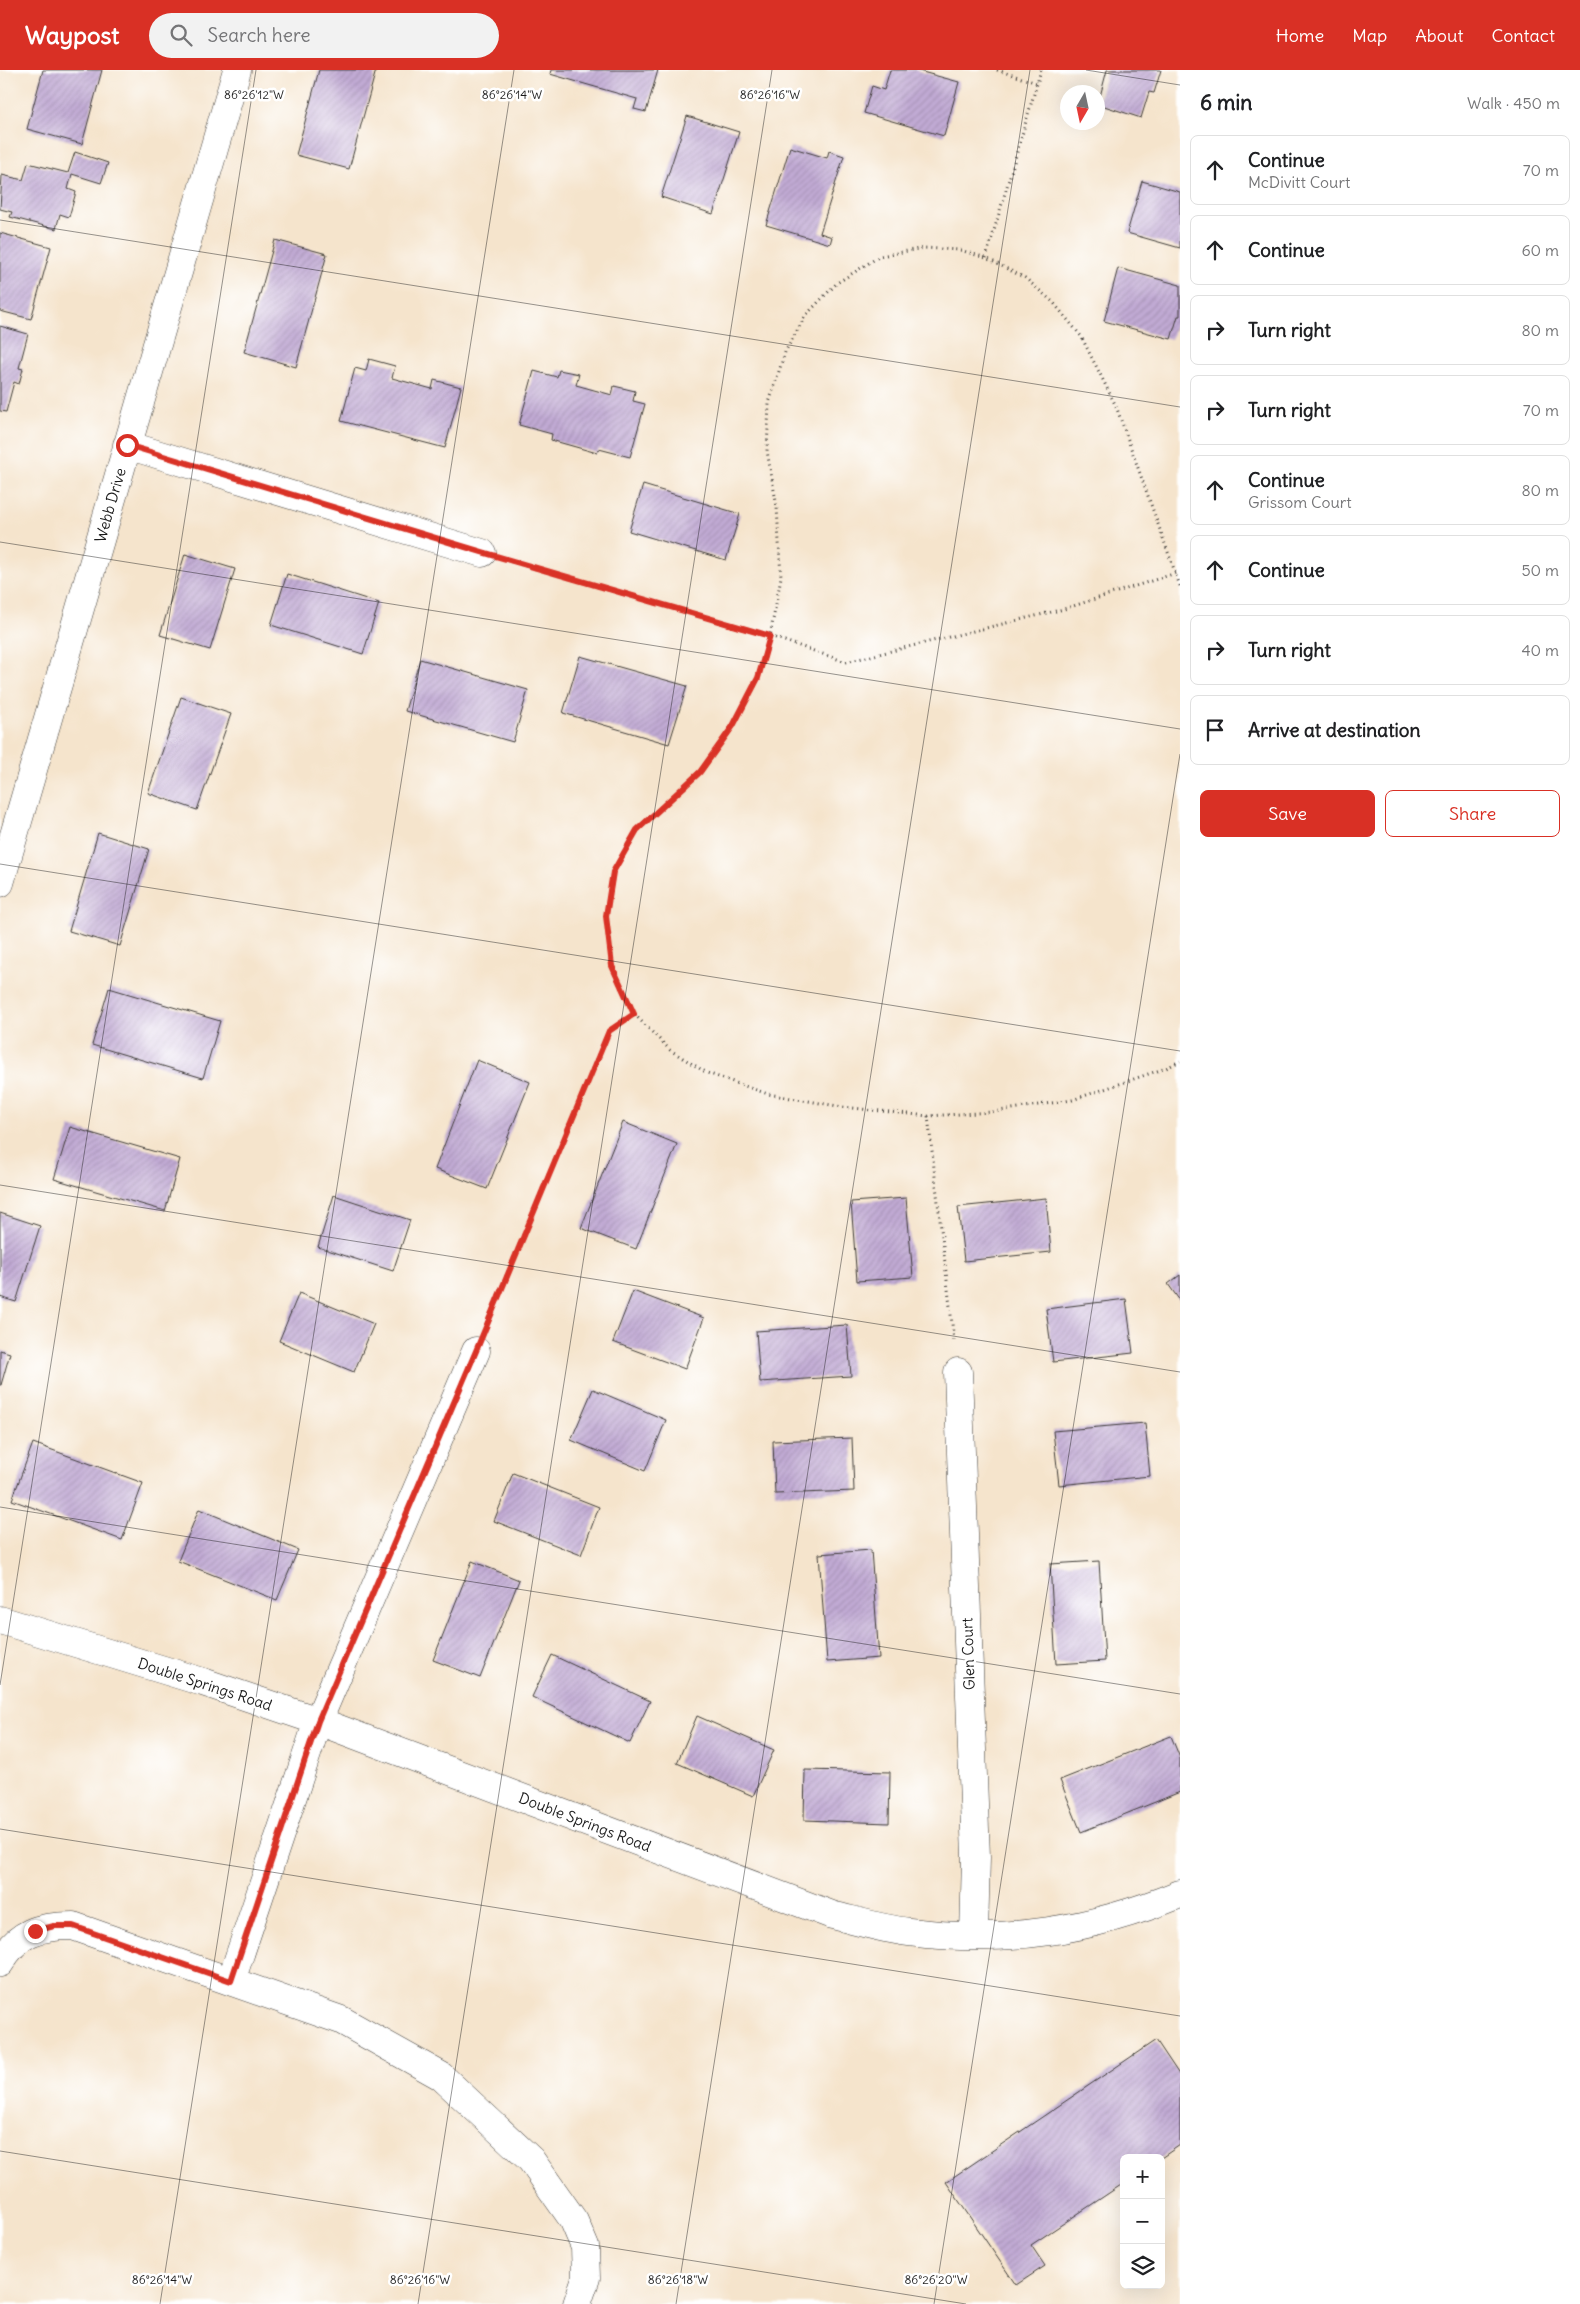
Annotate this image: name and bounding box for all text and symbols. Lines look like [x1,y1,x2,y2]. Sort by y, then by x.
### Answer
search box [149,13,499,58]
text: Waypost [25,20,119,50]
icon: search [167,21,195,49]
text: Search here [207,23,310,47]
text: Home [1276,24,1324,47]
text: Map [1352,24,1387,47]
text: About [1415,24,1463,47]
text: Contact [1491,24,1555,47]
north arrow [1060,85,1105,130]
text: 86°26'12"W [224,87,284,102]
text: 86°26'14"W [482,87,542,102]
text: 86°26'16"W [740,87,800,102]
text: 6 min [1200,89,1252,116]
text: Walk · 450 m [1467,93,1560,113]
text: Continue [1248,148,1325,172]
icon: ahead [1201,156,1229,184]
text: 70 m [1523,160,1559,180]
text: McDivitt Court [1248,172,1350,192]
icon: ahead [1201,236,1229,264]
text: Continue [1248,238,1325,262]
text: 60 m [1521,240,1559,260]
icon: right [1201,316,1229,344]
text: Turn right [1248,318,1331,342]
text: 80 m [1521,320,1559,340]
icon: right [1201,396,1229,424]
text: Turn right [1248,398,1331,422]
text: 70 m [1523,400,1559,420]
route start [116,434,139,457]
street label: Webb Drive [90,465,130,545]
text: Continue [1248,468,1325,492]
icon: ahead [1201,476,1229,504]
text: 80 m [1521,480,1559,500]
text: Grissom Court [1248,492,1352,512]
icon: ahead [1201,556,1229,584]
text: Continue [1248,558,1325,582]
text: 50 m [1521,560,1559,580]
icon: right [1201,636,1229,664]
text: Turn right [1248,638,1331,662]
text: 40 m [1521,640,1559,660]
icon: arrive [1201,716,1229,744]
text: Arrive at destination [1248,718,1421,742]
button: Save [1200,790,1375,837]
button: Share [1385,790,1560,837]
street label: Glen Court [957,1617,979,1691]
street label: Double Springs Road [135,1653,275,1715]
street label: Double Springs Road [516,1788,654,1856]
route end [24,1920,47,1943]
map controls [1120,2154,1165,2289]
button: + [1120,2154,1165,2199]
button: − [1120,2199,1165,2244]
button: layers [1120,2244,1165,2289]
text: 86°26'14"W [132,2272,192,2287]
text: 86°26'16"W [390,2272,450,2287]
text: 86°26'18"W [648,2272,708,2287]
text: 86°26'20"W [904,2272,968,2287]

